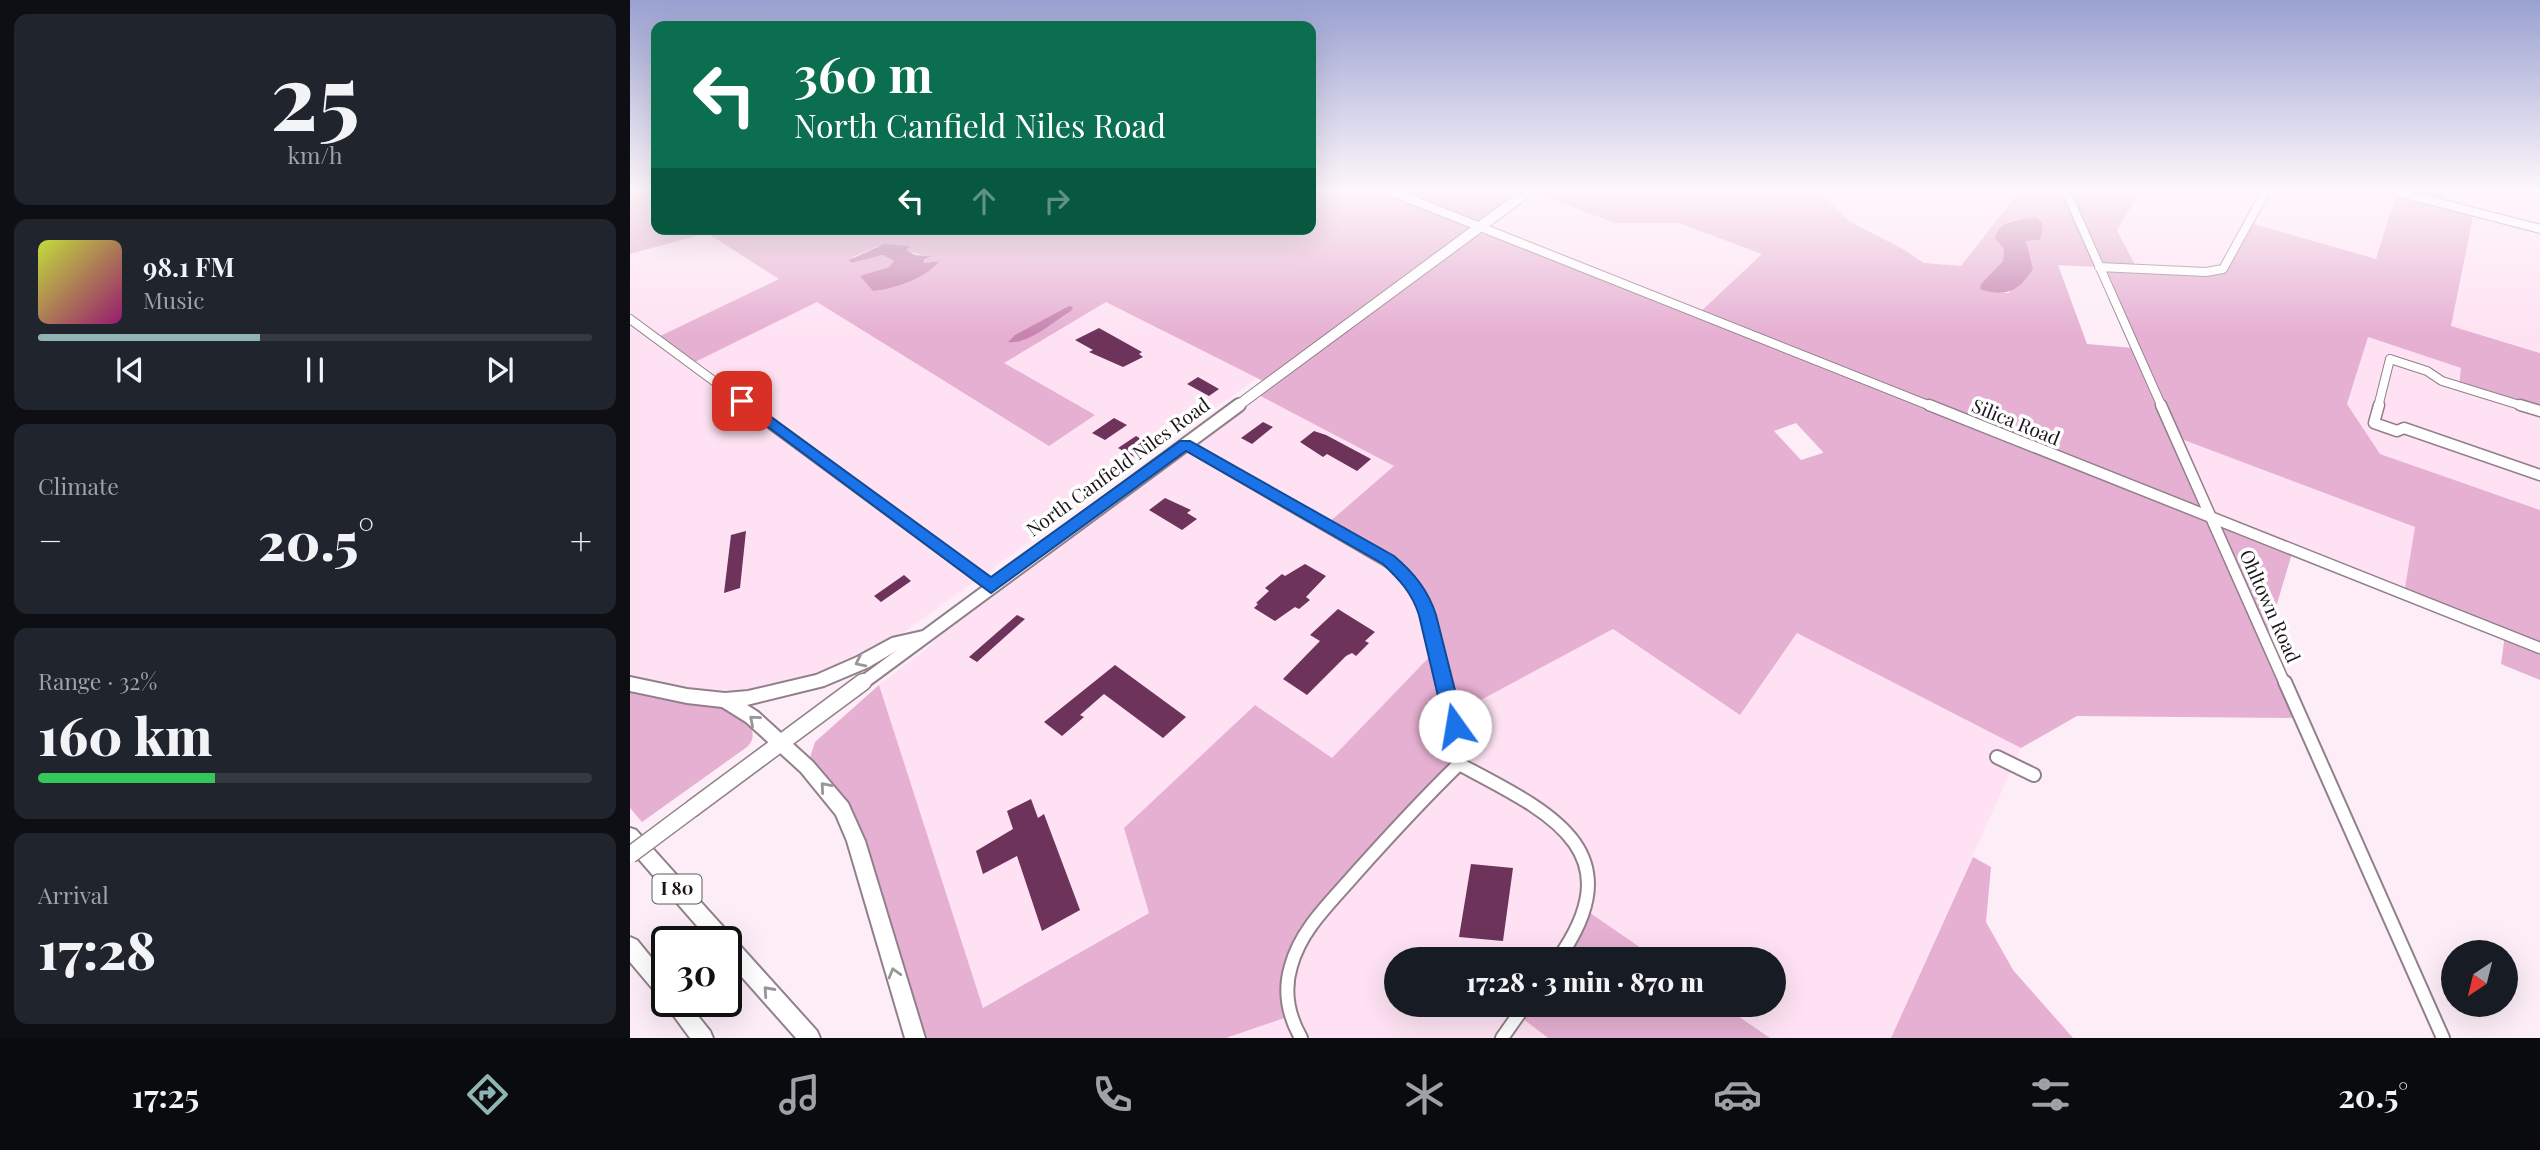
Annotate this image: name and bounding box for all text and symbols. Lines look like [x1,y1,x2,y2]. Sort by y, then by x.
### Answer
text: 25 [270,33,360,154]
text: 360 m [794,40,933,105]
icon: left [679,49,770,140]
text: North Canfield Niles Road [794,103,1166,146]
text: km/h [287,139,343,170]
icon: left [892,182,930,220]
icon: ahead [965,182,1003,220]
icon: right [1038,182,1076,220]
text: 98.1 FM [143,249,235,284]
text: Music [143,284,204,315]
icon: previous [111,351,149,389]
icon: pause [296,351,334,389]
icon: next [481,351,519,389]
pin [712,371,772,431]
icon: arrive [723,382,761,420]
street label: North Canfield Niles Road [1020,391,1214,542]
street label: Silica Road [1968,392,2064,451]
text: Climate [38,470,119,501]
text: 20.5° [258,505,374,574]
text: − [38,514,63,565]
text: + [570,514,592,565]
street label: Ohltown Road [2234,545,2307,666]
one-way arrow [855,654,867,668]
text: Range · 32% [38,665,157,696]
position arrow [1418,689,1492,763]
text: 160 km [38,700,212,769]
one-way arrow [749,716,762,728]
one-way arrow [821,782,833,795]
road number: I 80 [652,874,702,904]
text: Arrival [38,879,109,910]
text: 17:28 [38,914,156,983]
speed limit sign: 30 [651,926,742,1017]
north arrow [2441,940,2518,1017]
map controls [2441,940,2518,1017]
text: 17:28 · 3 min · 870 m [1466,964,1704,999]
one-way arrow [888,967,903,979]
one-way arrow [764,986,776,999]
icon: directions [463,1070,512,1119]
icon: music [775,1070,824,1119]
icon: phone [1088,1070,1137,1119]
icon: climate [1400,1070,1449,1119]
icon: car [1713,1070,1762,1119]
icon: filters [2026,1070,2075,1119]
text: 17:25 [132,1073,199,1116]
text: 20.5° [2338,1073,2408,1116]

